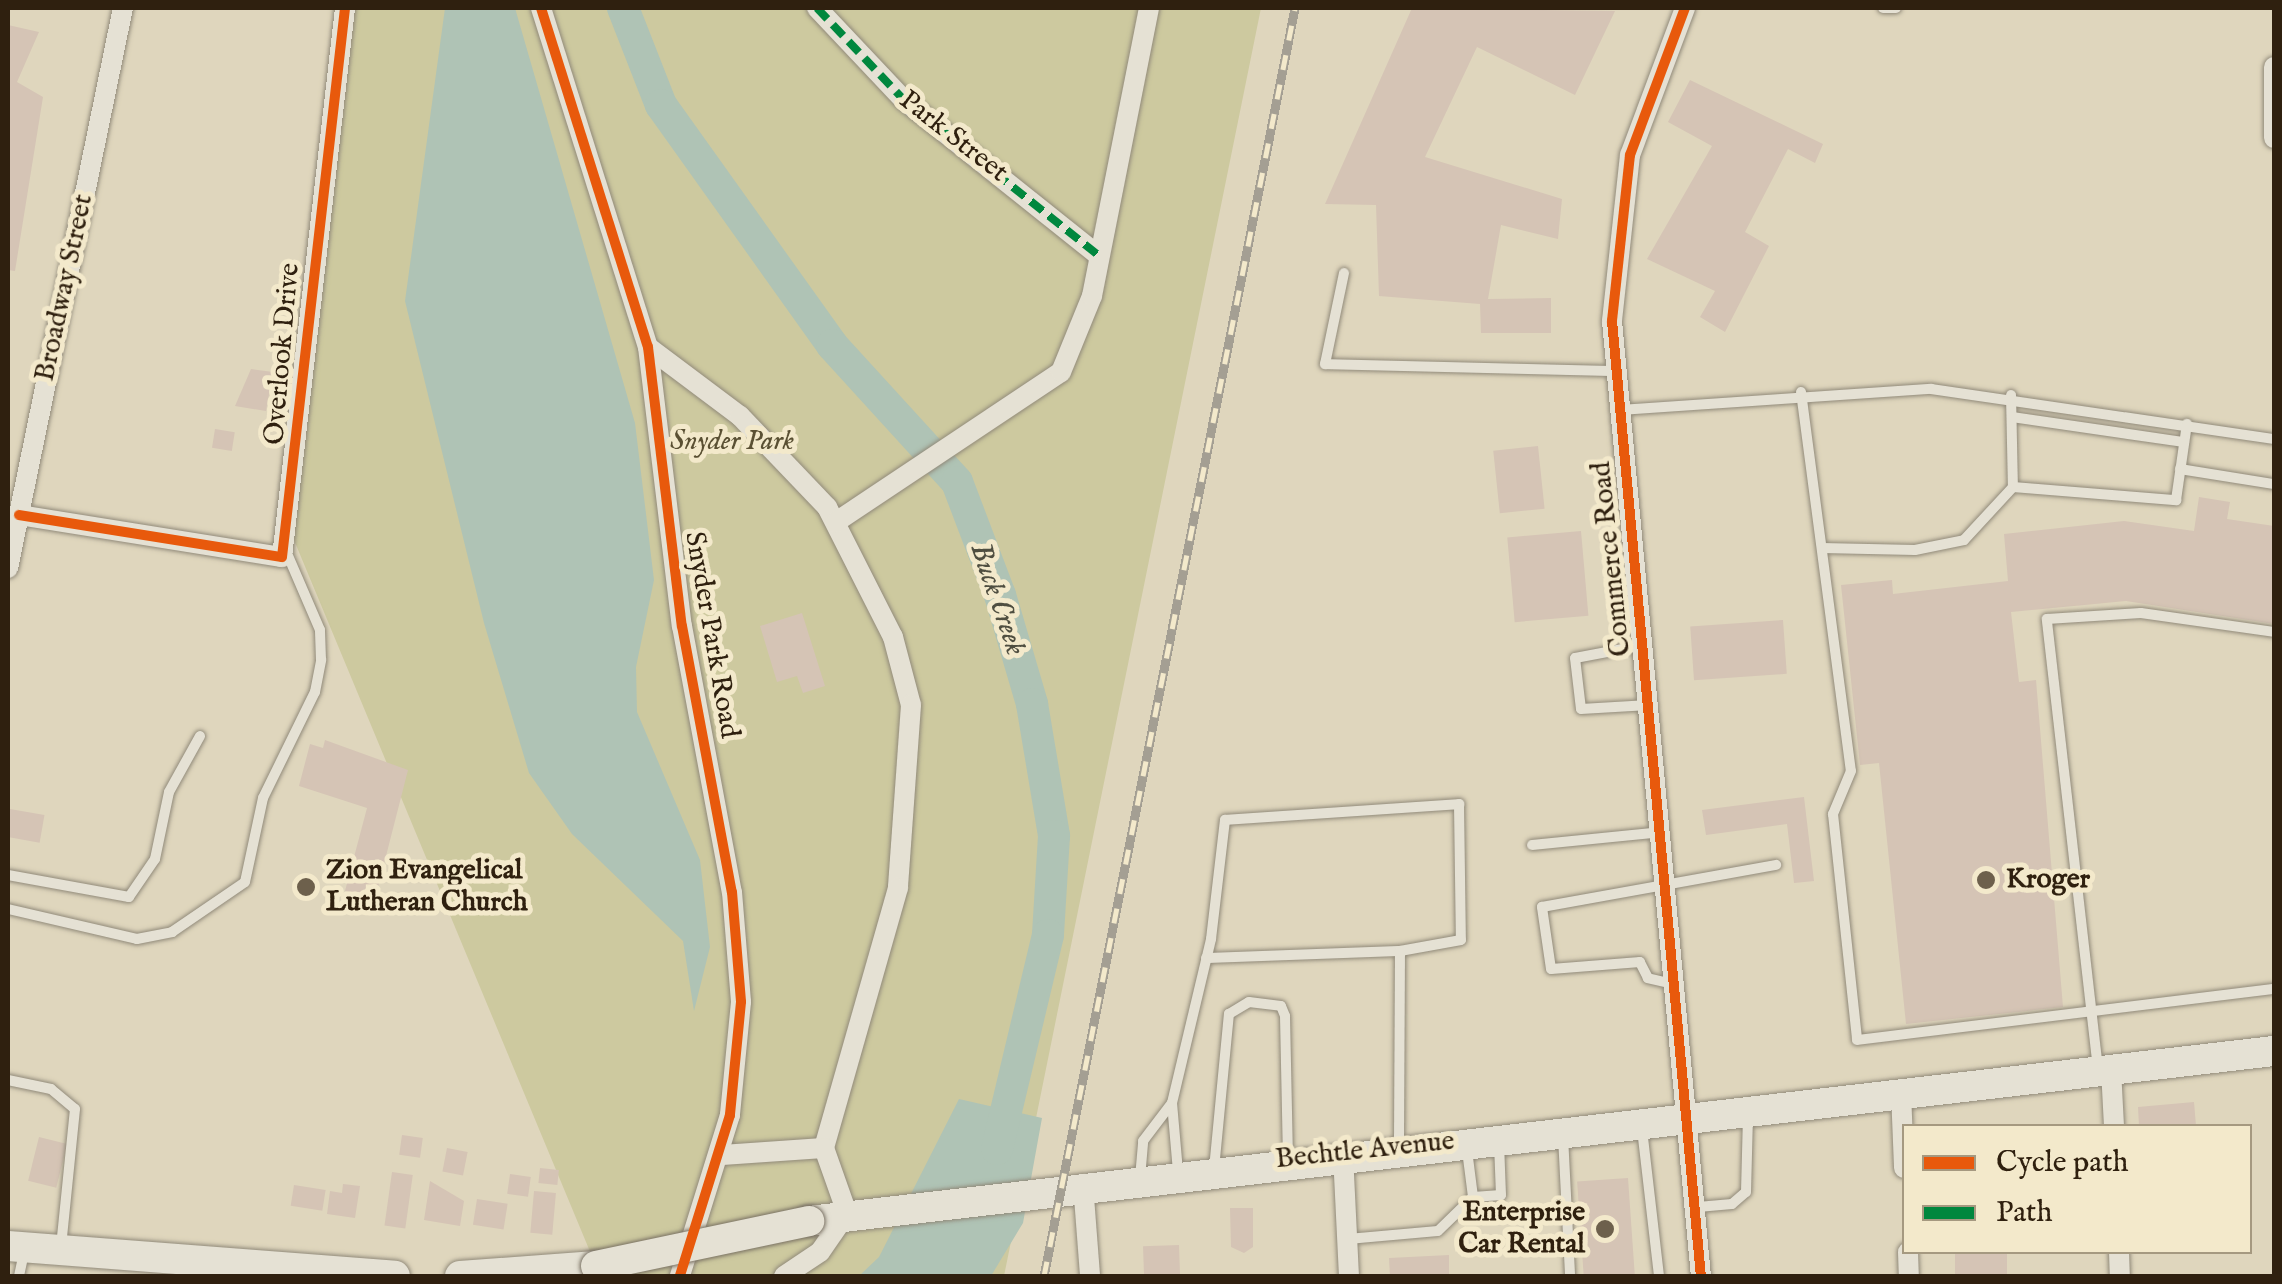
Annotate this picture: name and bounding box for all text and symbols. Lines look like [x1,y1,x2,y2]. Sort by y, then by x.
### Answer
street label: Park Street [892,84,1014,190]
street label: Broadway Street [29,191,101,385]
street label: Overlook Drive [258,262,308,446]
park label: Snyder Park [670,425,794,459]
street label: Commerce Road [1585,460,1639,658]
street label: Snyder Park Road [676,529,746,741]
water label: Buck Creek [961,538,1033,660]
place label: Zion Evangelical Lutheran Church [326,854,528,920]
place label: Kroger [2006,863,2090,897]
marker: Kroger [1975,869,1997,891]
marker: Zion Evangelical Lutheran Church [295,876,317,898]
legend [1902,1124,2252,1254]
street label: Bechtle Avenue [1274,1125,1456,1177]
text: Cycle path [1996,1144,2129,1182]
text: Path [1996,1194,2052,1232]
place label: Enterprise Car Rental [1458,1196,1585,1262]
marker: Enterprise Car Rental [1594,1218,1616,1240]

